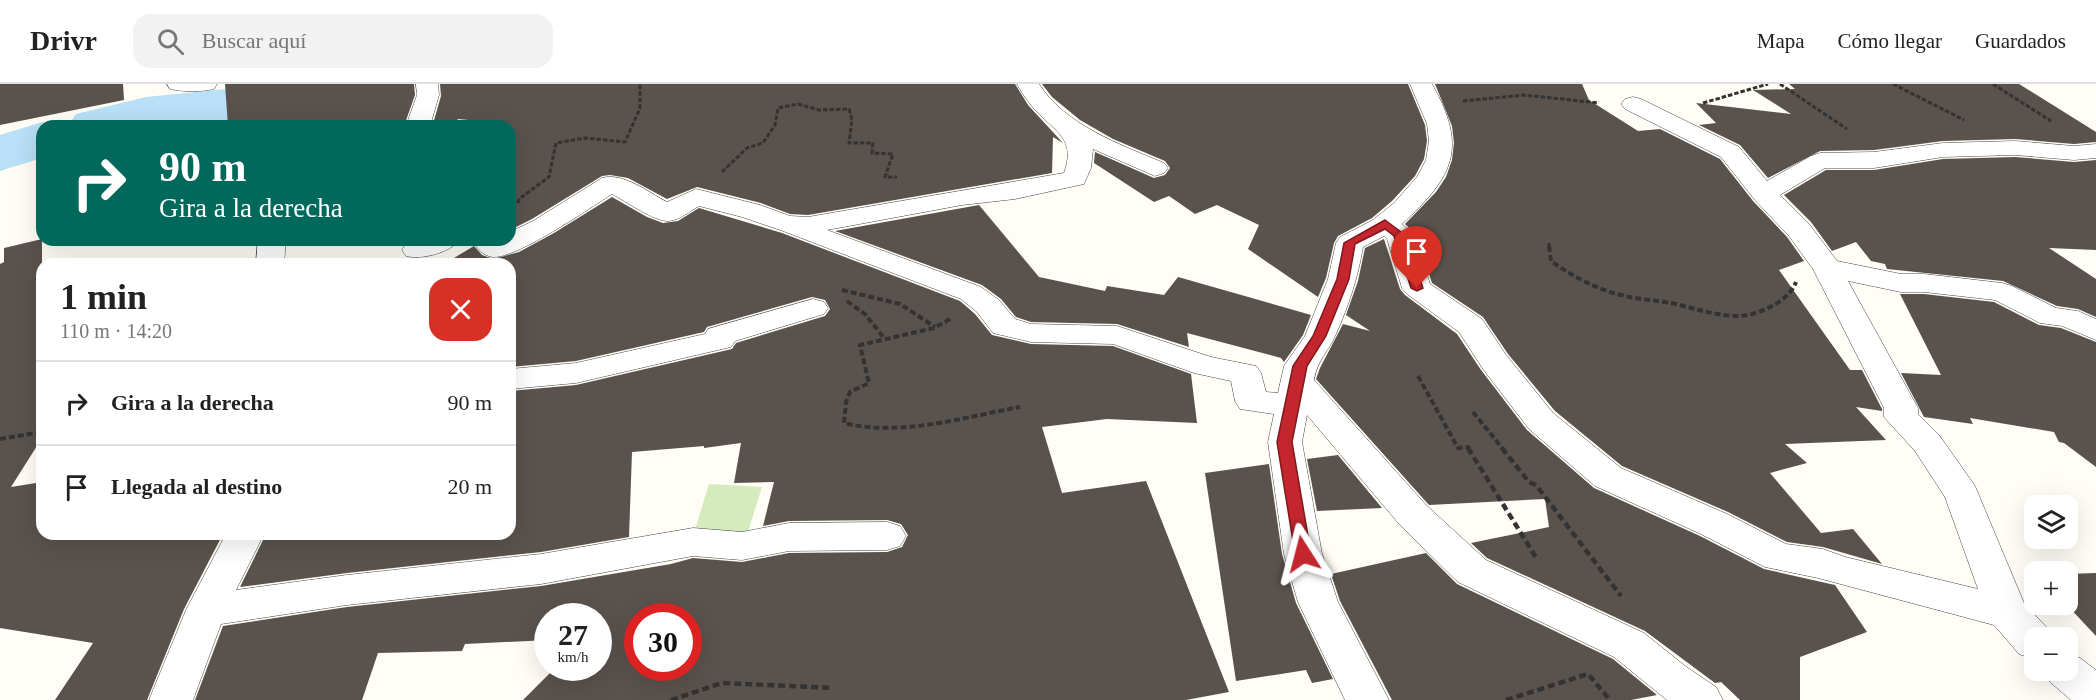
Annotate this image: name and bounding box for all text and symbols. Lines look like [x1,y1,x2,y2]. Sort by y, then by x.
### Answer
search box [133,14,553,68]
text: Drivr [30,25,97,56]
icon: search [154,25,187,58]
text: Buscar aquí [202,28,306,53]
text: Mapa [1757,29,1805,53]
text: Cómo llegar [1838,29,1942,53]
text: Guardados [1975,29,2066,53]
icon: right [60,144,138,222]
text: 90 m [159,144,247,190]
text: Gira a la derecha [159,193,343,223]
pin [1391,226,1442,288]
icon: arrive [1400,235,1433,268]
text: 1 min [60,277,147,317]
button: close [429,278,492,341]
text: 110 m · 14:20 [60,320,172,342]
icon: right [60,387,93,420]
text: Gira a la derecha [111,390,274,415]
text: 90 m [447,390,492,415]
icon: arrive [60,471,93,504]
text: Llegada al destino [111,474,282,499]
text: 20 m [447,474,492,499]
map controls [2024,495,2078,681]
button: layers [2024,495,2078,549]
position arrow [1271,522,1335,586]
button: + [2024,561,2078,615]
speed limit sign: 30 [624,603,702,681]
text: 27 [558,618,588,651]
button: − [2024,627,2078,681]
text: km/h [558,649,588,665]

